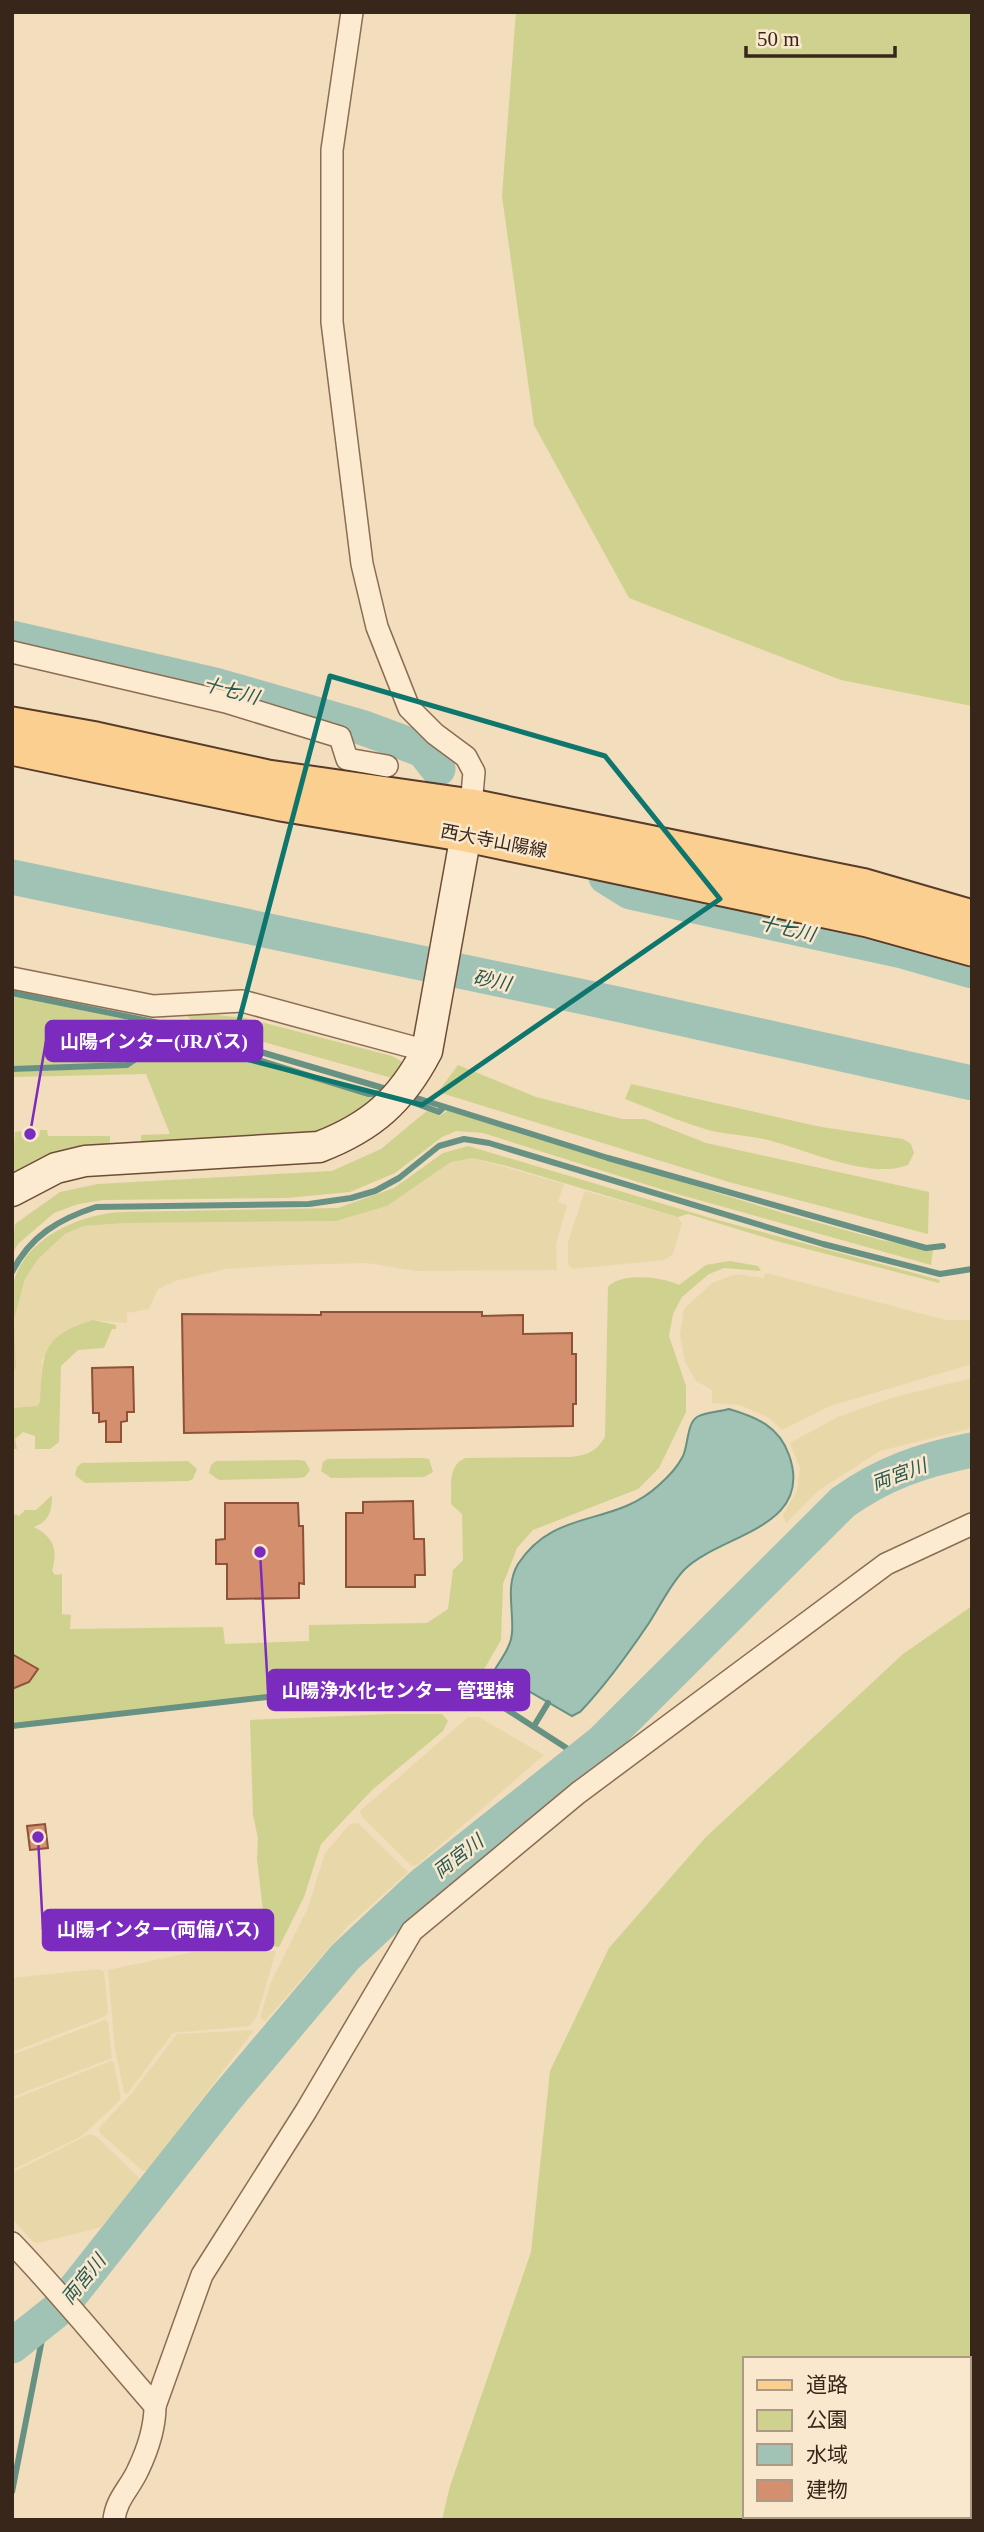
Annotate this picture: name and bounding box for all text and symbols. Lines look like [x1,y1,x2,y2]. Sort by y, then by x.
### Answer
scale bar [746,14,895,58]
text: 50 m [757,27,800,51]
water label: 十七川 [201,673,263,709]
street label: 西大寺山陽線 [439,821,549,861]
water label: 十七川 [757,912,819,946]
water label: 砂川 [471,966,515,995]
callout: 山陽インター(JRバス) [46,1021,262,1061]
text: 山陽インター(JRバス) [60,1031,248,1053]
water label: 両宮川 [869,1454,931,1494]
callout: 山陽浄水化センター 管理棟 [268,1670,529,1710]
text: 山陽浄水化センター 管理棟 [282,1680,514,1701]
water label: 両宮川 [429,1829,489,1882]
callout: 山陽インター(両備バス) [43,1910,273,1950]
text: 山陽インター(両備バス) [57,1919,259,1941]
water label: 両宮川 [57,2249,111,2308]
legend [743,2357,970,2518]
text: 道路 [806,2373,848,2397]
text: 公園 [806,2408,848,2432]
text: 水域 [806,2443,848,2467]
text: 建物 [806,2478,848,2502]

